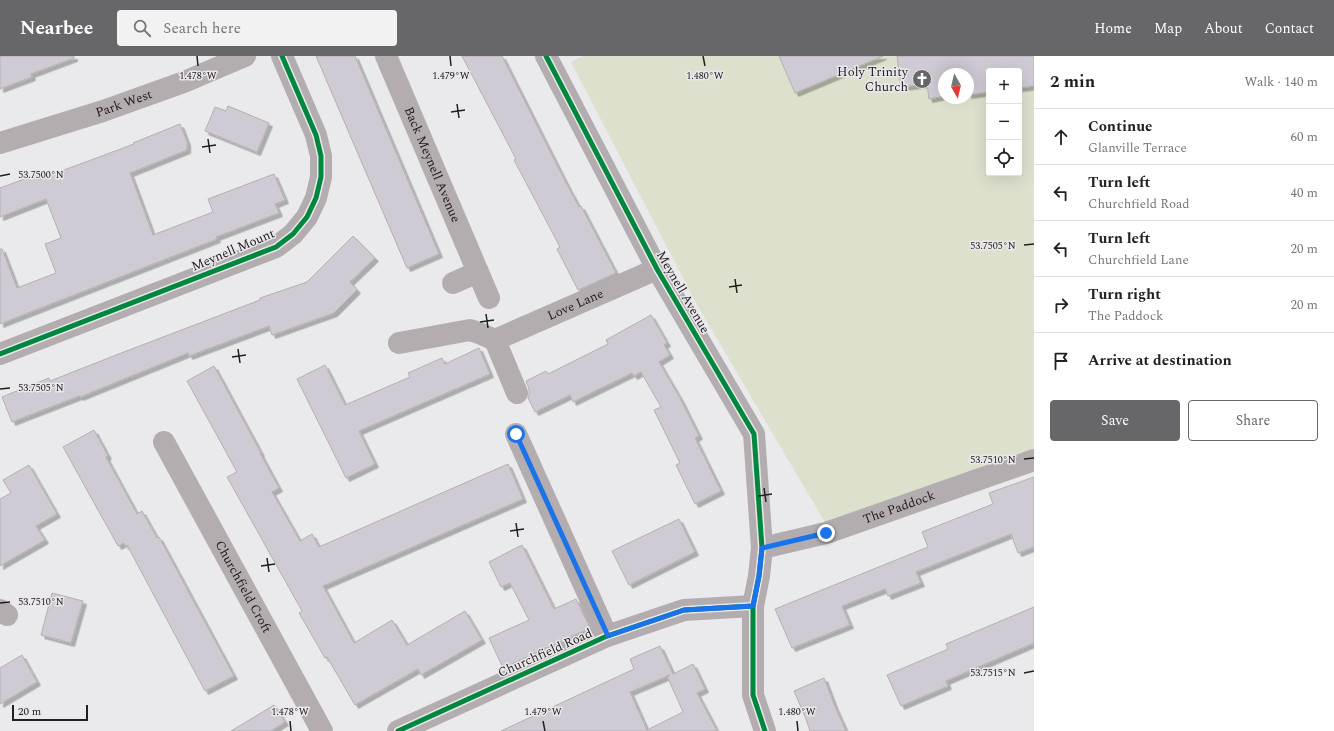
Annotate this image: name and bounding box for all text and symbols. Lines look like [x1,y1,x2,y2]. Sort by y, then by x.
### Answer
search box [117,10,397,46]
text: Nearbee [20,14,93,43]
icon: search [131,17,153,39]
text: Search here [163,17,241,40]
text: Home [1094,18,1132,39]
text: Map [1154,18,1182,39]
text: About [1204,18,1243,39]
text: Contact [1265,18,1314,39]
place label: Holy Trinity Church [837,62,909,97]
text: 1.478°W [179,68,217,84]
text: 1.479°W [432,68,470,84]
text: 1.480°W [686,68,724,84]
church icon: Holy Trinity Church [911,68,933,90]
north arrow [938,68,974,104]
map controls [986,68,1022,176]
button: + [986,68,1022,104]
text: 2 min [1050,69,1095,95]
text: Walk · 140 m [1244,72,1318,92]
street label: Park West [93,84,155,123]
street label: Back Meynell Avenue [399,103,466,226]
button: − [986,104,1022,140]
text: Continue [1088,115,1153,138]
icon: ahead [1050,126,1072,148]
text: 60 m [1291,127,1318,147]
text: Glanville Terrace [1088,138,1187,158]
button: locate [986,140,1022,176]
text: 53.7500°N [18,167,64,183]
text: Turn left [1088,171,1150,194]
icon: left [1050,182,1072,204]
text: 40 m [1291,183,1318,203]
text: Churchfield Road [1088,194,1190,214]
street label: Meynell Mount [188,223,278,277]
text: Turn left [1088,227,1150,250]
text: 53.7505°N [970,238,1016,254]
icon: left [1050,238,1072,260]
text: 20 m [1291,239,1318,259]
street label: Meynell Avenue [651,247,715,337]
text: Churchfield Lane [1088,250,1189,270]
text: Turn right [1088,283,1161,306]
street label: Love Lane [544,284,607,326]
icon: right [1050,294,1072,316]
text: 20 m [1291,295,1318,315]
text: The Paddock [1088,306,1163,326]
text: Arrive at destination [1088,349,1232,372]
icon: arrive [1050,350,1072,372]
text: 53.7505°N [18,380,64,396]
button: Save [1050,400,1180,441]
button: Share [1188,400,1318,441]
route start [507,425,525,443]
text: 53.7510°N [970,452,1016,468]
street label: The Paddock [860,485,938,529]
route end [817,524,835,542]
street label: Churchfield Croft [210,537,277,637]
text: 53.7510°N [18,594,64,610]
street label: Churchfield Road [495,623,595,683]
text: 53.7515°N [970,665,1016,681]
scale bar [12,703,88,722]
text: 20 m [18,703,41,720]
text: 1.478°W [271,704,309,720]
text: 1.479°W [524,704,562,720]
text: 1.480°W [778,704,816,720]

